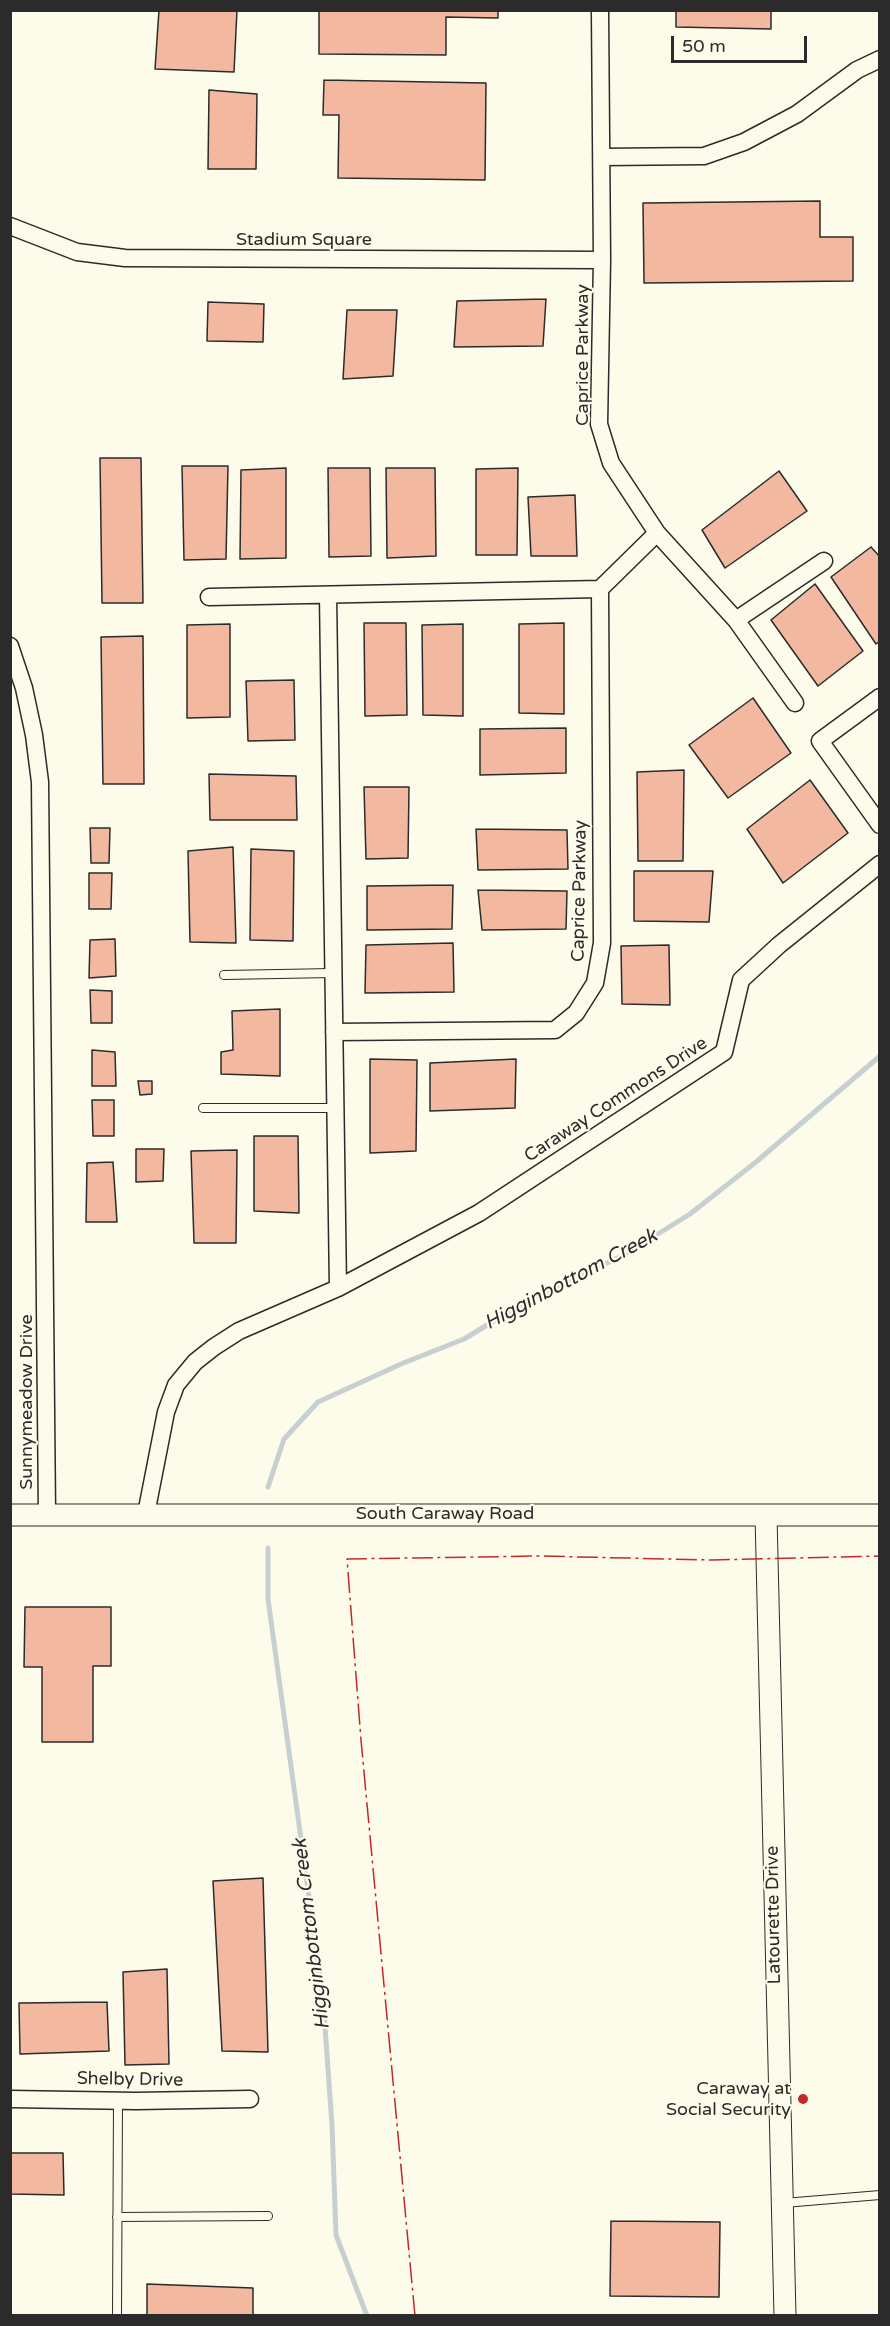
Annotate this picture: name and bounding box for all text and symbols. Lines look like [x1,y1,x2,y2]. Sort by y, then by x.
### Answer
scale bar [674,24,810,62]
text: 50 m [682,35,726,57]
street label: Stadium Square [236,229,372,251]
street label: Caprice Parkway [572,284,594,426]
street label: Caprice Parkway [568,820,592,962]
street label: Caraway Commons Drive [521,1033,711,1167]
water label: Higginbottom Creek [480,1224,662,1336]
street label: Sunnymeadow Drive [16,1314,38,1490]
street label: South Caraway Road [356,1503,534,1525]
water label: Higginbottom Creek [288,1837,336,2031]
street label: Latourette Drive [762,1846,786,1984]
street label: Shelby Drive [77,2068,183,2092]
place label: Caraway at Social Security [666,2078,791,2120]
marker: Caraway at Social Security [796,2092,810,2106]

